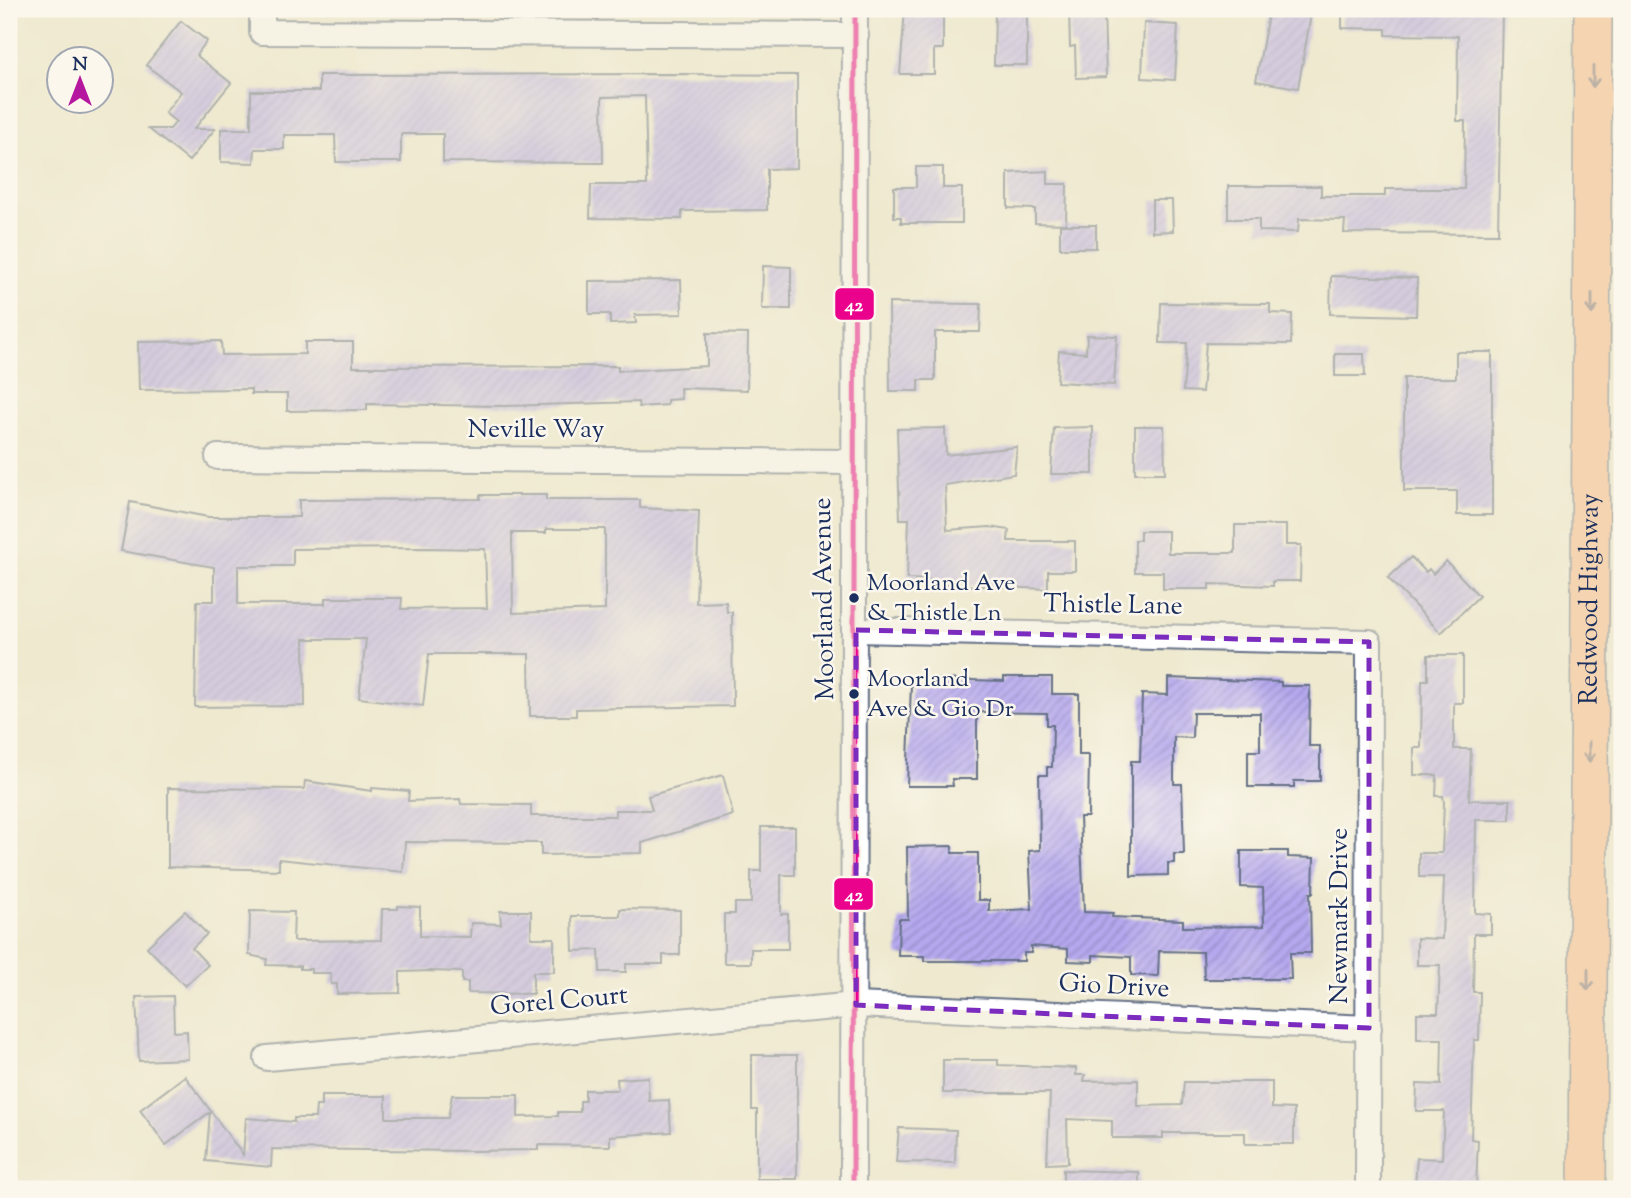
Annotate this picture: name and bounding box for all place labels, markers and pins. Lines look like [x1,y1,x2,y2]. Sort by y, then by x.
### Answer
place label: Moorland Ave & Thistle Ln [867,567,1015,631]
marker: Moorland Ave & Thistle Ln [847,591,861,605]
place label: Moorland Ave & Gio Dr [867,663,1014,727]
marker: Moorland Ave & Gio Dr [847,687,861,701]

